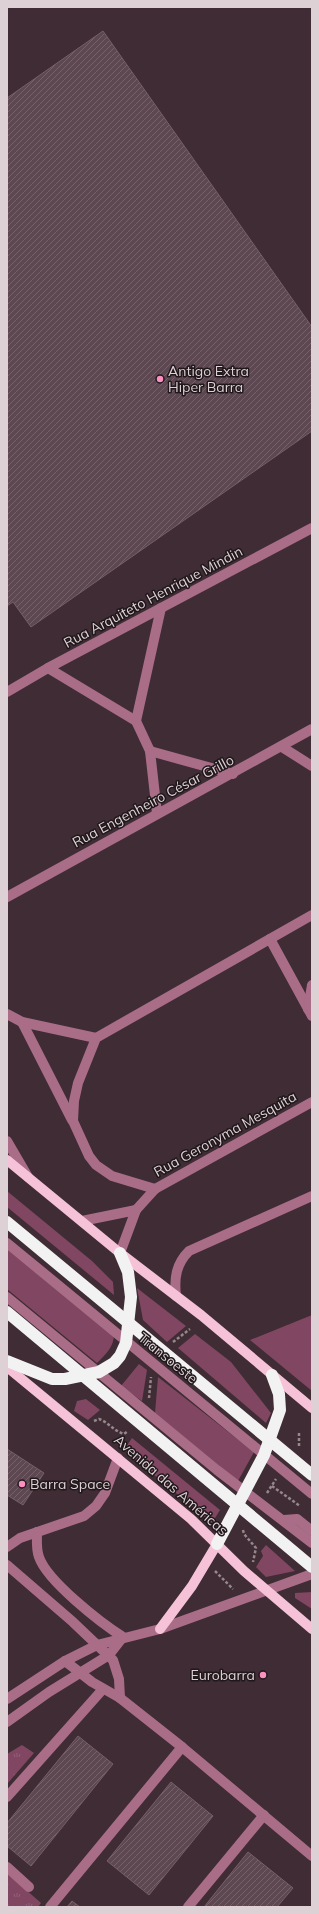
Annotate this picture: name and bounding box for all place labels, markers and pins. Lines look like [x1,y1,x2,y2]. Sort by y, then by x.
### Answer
place label: Antigo Extra Hiper Barra [168,362,249,396]
marker: Antigo Extra Hiper Barra [155,374,165,384]
place label: Barra Space [30,1475,110,1493]
marker: Barra Space [17,1479,27,1489]
place label: Eurobarra [190,1666,255,1684]
marker: Eurobarra [258,1670,268,1680]

